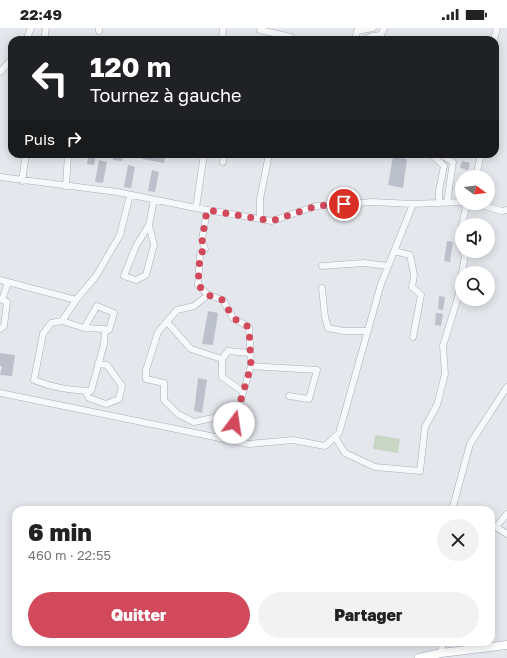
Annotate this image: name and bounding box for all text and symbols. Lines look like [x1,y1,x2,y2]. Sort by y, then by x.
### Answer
text: 22:49 [20,5,62,23]
text: 120 m [90,50,171,83]
icon: left [24,52,76,104]
text: Tournez à gauche [90,84,242,106]
icon: right [63,128,85,150]
text: Puis [24,130,55,148]
north arrow [455,170,495,210]
map controls [455,170,495,306]
pin [327,187,361,221]
icon: arrive [333,193,355,215]
button: sound [455,218,495,258]
button: search [455,266,495,306]
position arrow [213,402,255,444]
text: 6 min [28,517,92,546]
button: close [437,519,479,561]
text: 460 m · 22:55 [28,547,111,563]
button: Quitter [28,592,250,638]
button: Partager [258,592,479,638]

